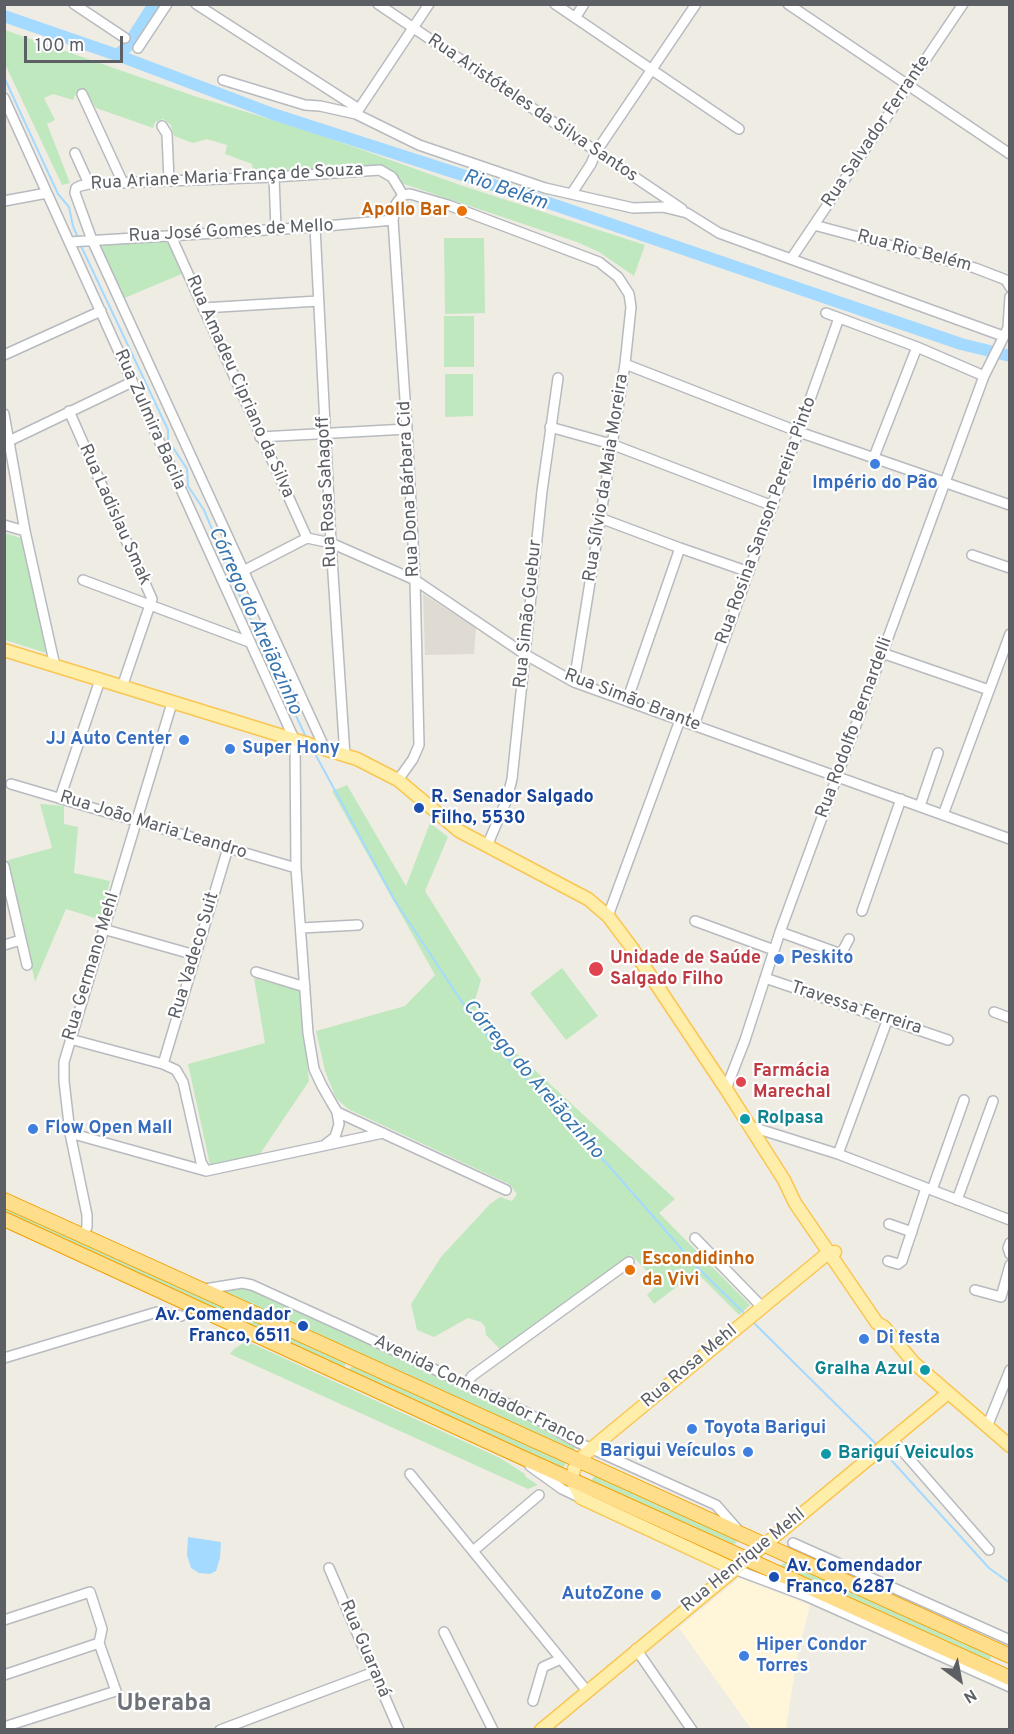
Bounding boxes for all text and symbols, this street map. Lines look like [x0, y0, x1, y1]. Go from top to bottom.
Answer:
scale bar [27, 24, 126, 62]
street label: Rua Aristóteles da Silva Santos [423, 30, 641, 188]
text: 100 m [35, 35, 84, 58]
street label: Rua Salvador Ferrante [818, 52, 936, 212]
street label: Rua Ariane Maria França de Souza [90, 160, 364, 196]
water label: Rio Belém [460, 165, 550, 217]
place label: Apollo Bar [361, 200, 450, 222]
marker: Apollo Bar [455, 204, 469, 218]
street label: Rua José Gomes de Mello [128, 216, 334, 248]
street label: Rua Rio Belém [854, 226, 974, 278]
street label: Rua Amadeu Cipriano da Silva [180, 272, 298, 502]
street label: Rua Zulmira Bacila [108, 346, 190, 494]
street label: Rua Sílvio da Maia Moreira [580, 372, 634, 584]
street label: Rua Rosina Sanson Pereira Pinto [712, 394, 822, 648]
street label: Rua Dona Bárbara Cid [395, 400, 425, 578]
street label: Rua Rosa Sahagoff [313, 416, 343, 568]
street label: Rua Ladislau Smak [73, 441, 155, 589]
marker: Império do Pão [868, 457, 882, 471]
place label: Império do Pão [812, 473, 938, 495]
water label: Córrego do Areiãozinho [202, 523, 306, 719]
street label: Rua Simão Guebur [510, 539, 548, 689]
street label: Rua Rodolfo Bernardelli [812, 634, 898, 822]
street label: Rua Simão Brante [561, 665, 703, 737]
place label: JJ Auto Center [46, 729, 172, 751]
marker: JJ Auto Center [177, 733, 191, 747]
place label: Super Hony [242, 738, 340, 760]
marker: Super Hony [223, 742, 237, 756]
street label: Rua João Maria Leandro [57, 787, 249, 865]
place label: R. Senador Salgado Filho, 5530 [431, 787, 594, 830]
marker: R. Senador Salgado Filho, 5530 [412, 801, 426, 815]
street label: Rua Germano Mehl [59, 890, 125, 1044]
street label: Rua Vadeco Suit [165, 890, 225, 1022]
place label: Unidade de Saúde Salgado Filho [610, 948, 761, 990]
place label: Peskito [791, 948, 853, 970]
marker: Peskito [772, 952, 786, 966]
marker: Unidade de Saúde Salgado Filho [587, 960, 605, 978]
street label: Travessa Ferreira [788, 978, 924, 1040]
water label: Córrego do Areiãozinho [456, 996, 608, 1164]
place label: Farmácia Marechal [753, 1061, 831, 1104]
marker: Farmácia Marechal [734, 1075, 748, 1089]
place label: Rolpasa [757, 1108, 824, 1130]
marker: Rolpasa [738, 1112, 752, 1126]
place label: Flow Open Mall [45, 1118, 172, 1140]
marker: Flow Open Mall [26, 1122, 40, 1136]
place label: Escondidinho da Vivi [642, 1249, 755, 1292]
marker: Escondidinho da Vivi [623, 1263, 637, 1277]
place label: Av. Comendador Franco, 6511 [155, 1305, 291, 1348]
marker: Av. Comendador Franco, 6511 [296, 1319, 310, 1333]
street label: Rua Rosa Mehl [638, 1321, 742, 1413]
place label: Di festa [876, 1328, 940, 1350]
street label: Avenida Comendador Franco [370, 1331, 588, 1453]
marker: Di festa [857, 1332, 871, 1346]
place label: Gralha Azul [814, 1359, 913, 1381]
marker: Gralha Azul [918, 1363, 932, 1377]
place label: Toyota Barigui [704, 1418, 826, 1440]
marker: Toyota Barigui [685, 1422, 699, 1436]
place label: Barigui Veículos [600, 1441, 736, 1463]
place label: Bariguí Veiculos [838, 1443, 974, 1465]
marker: Barigui Veículos [741, 1445, 755, 1459]
marker: Bariguí Veiculos [819, 1447, 833, 1461]
street label: Rua Henrique Mehl [678, 1504, 810, 1618]
place label: Av. Comendador Franco, 6287 [786, 1556, 922, 1598]
marker: Av. Comendador Franco, 6287 [767, 1570, 781, 1584]
place label: AutoZone [562, 1584, 644, 1606]
marker: AutoZone [649, 1588, 663, 1602]
street label: Rua Guaraná [334, 1597, 394, 1701]
place label: Hiper Condor Torres [756, 1635, 867, 1678]
marker: Hiper Condor Torres [737, 1649, 751, 1663]
north arrow [930, 1650, 990, 1710]
text: N [959, 1684, 980, 1707]
district label: Uberaba [117, 1691, 211, 1719]

